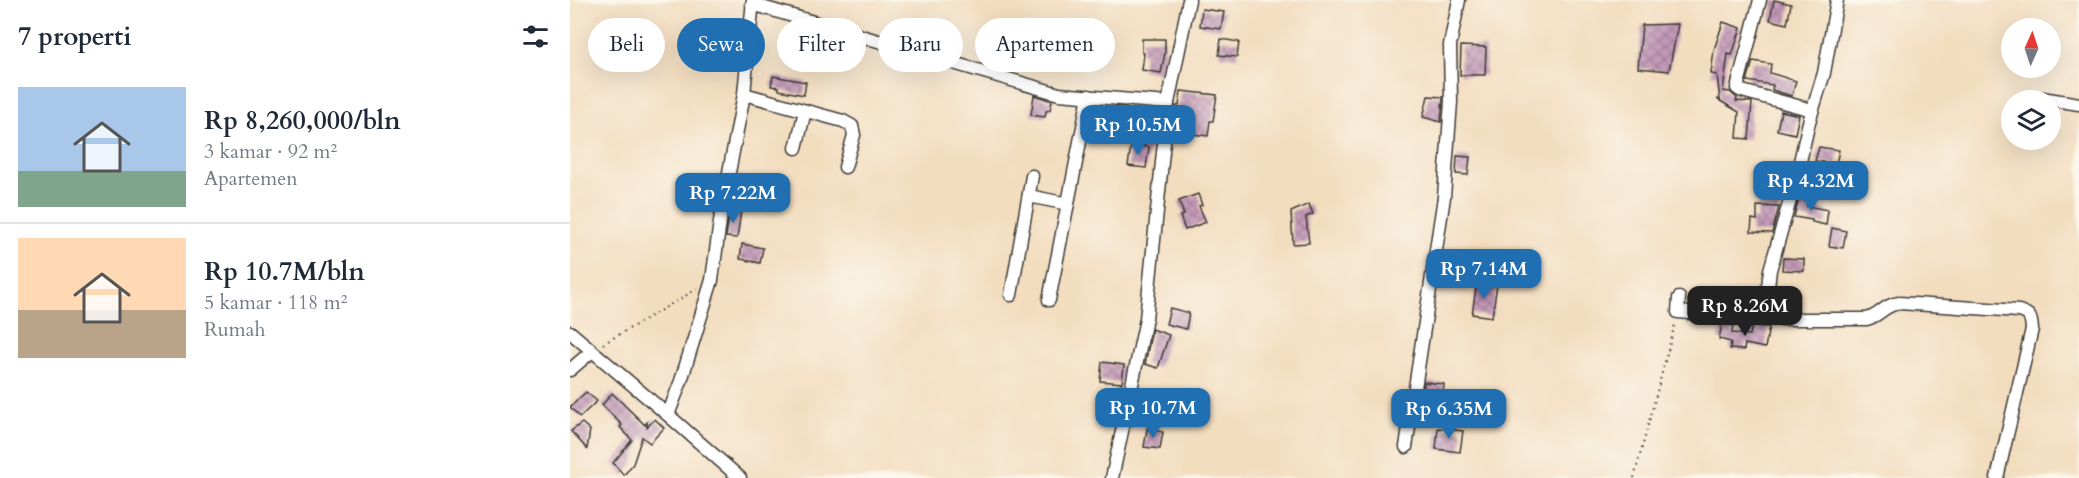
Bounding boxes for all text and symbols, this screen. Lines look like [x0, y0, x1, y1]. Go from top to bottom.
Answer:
chip: Beli [588, 18, 665, 72]
chip: Sewa [677, 18, 765, 72]
chip: Filter [777, 18, 866, 72]
chip: Baru [878, 18, 963, 72]
chip: Apartemen [975, 18, 1115, 72]
north arrow [2001, 18, 2061, 78]
map controls [2001, 18, 2061, 150]
text: 7 properti [18, 19, 131, 54]
icon: filters [519, 20, 552, 53]
button: layers [2001, 90, 2061, 150]
text: Rp 8,260,000/bln [204, 103, 401, 138]
pin: Rp 10.5M [1076, 105, 1200, 156]
icon: home [66, 111, 138, 183]
text: Rp 10.5M [1094, 111, 1182, 138]
text: 3 kamar · 92 m² [204, 138, 337, 165]
pin: Rp 4.32M [1749, 161, 1873, 212]
text: Apartemen [204, 165, 298, 192]
text: Rp 4.32M [1767, 167, 1855, 194]
pin: Rp 7.22M [671, 173, 795, 224]
text: Rp 7.22M [689, 179, 777, 206]
pin: Rp 7.14M [1422, 249, 1546, 300]
text: Rp 10.7M/bln [204, 254, 365, 289]
text: Rp 7.14M [1440, 255, 1528, 282]
icon: home [66, 262, 138, 334]
pin: Rp 8.26M [1683, 286, 1807, 337]
text: 5 kamar · 118 m² [204, 289, 347, 316]
text: Rp 8.26M [1701, 292, 1789, 319]
text: Rumah [204, 316, 265, 343]
pin: Rp 10.7M [1091, 388, 1215, 439]
pin: Rp 6.35M [1387, 389, 1511, 440]
text: Rp 10.7M [1109, 394, 1197, 421]
text: Rp 6.35M [1405, 395, 1493, 422]

